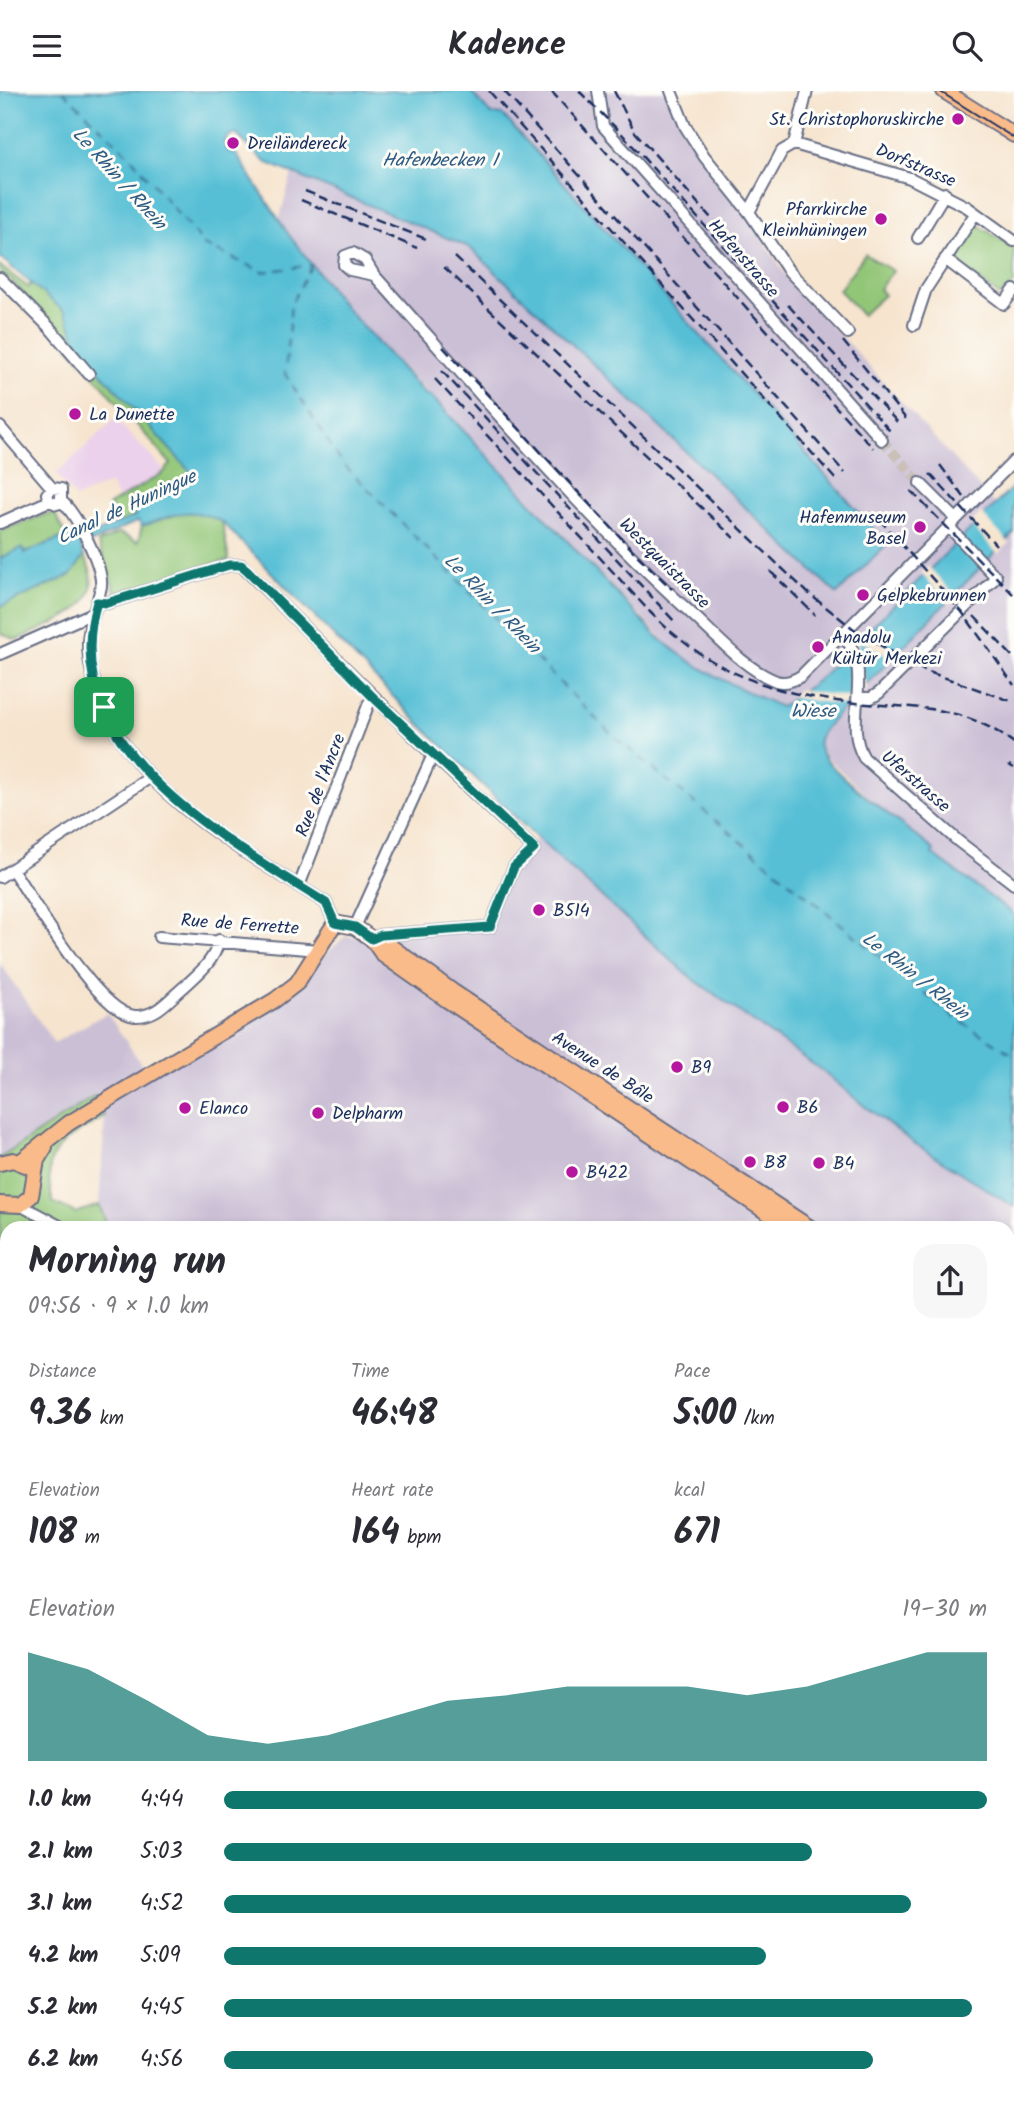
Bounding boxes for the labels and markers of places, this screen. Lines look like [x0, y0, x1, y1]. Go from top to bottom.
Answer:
place label: St. Christophoruskirche [769, 106, 944, 135]
marker: St. Christophoruskirche [950, 111, 966, 127]
place label: Dreiländereck [247, 130, 348, 159]
marker: Dreiländereck [225, 135, 241, 151]
place label: Pfarrkirche Kleinhüningen [762, 196, 867, 246]
marker: Pfarrkirche Kleinhüningen [873, 211, 889, 227]
place label: La Dunette [89, 401, 174, 430]
marker: La Dunette [67, 406, 83, 422]
place label: Hafenmuseum Basel [799, 504, 907, 554]
marker: Hafenmuseum Basel [912, 519, 928, 535]
place label: Gelpkebrunnen [877, 582, 987, 611]
marker: Gelpkebrunnen [855, 587, 871, 603]
place label: Anadolu Kültür Merkezi [832, 624, 942, 674]
marker: Anadolu Kültür Merkezi [810, 639, 826, 655]
pin [74, 677, 134, 737]
place label: B514 [553, 897, 590, 926]
marker: B514 [531, 902, 547, 918]
place label: B9 [691, 1054, 711, 1083]
marker: B9 [669, 1059, 685, 1075]
place label: B6 [797, 1094, 818, 1123]
place label: Elanco [199, 1095, 248, 1124]
marker: B6 [775, 1099, 791, 1115]
marker: Elanco [177, 1100, 193, 1116]
place label: Delpharm [332, 1100, 403, 1129]
marker: Delpharm [310, 1105, 326, 1121]
place label: B8 [764, 1149, 786, 1178]
place label: B4 [833, 1150, 854, 1179]
marker: B8 [742, 1154, 758, 1170]
marker: B4 [811, 1155, 827, 1171]
place label: B422 [586, 1159, 628, 1188]
marker: B422 [564, 1164, 580, 1180]

